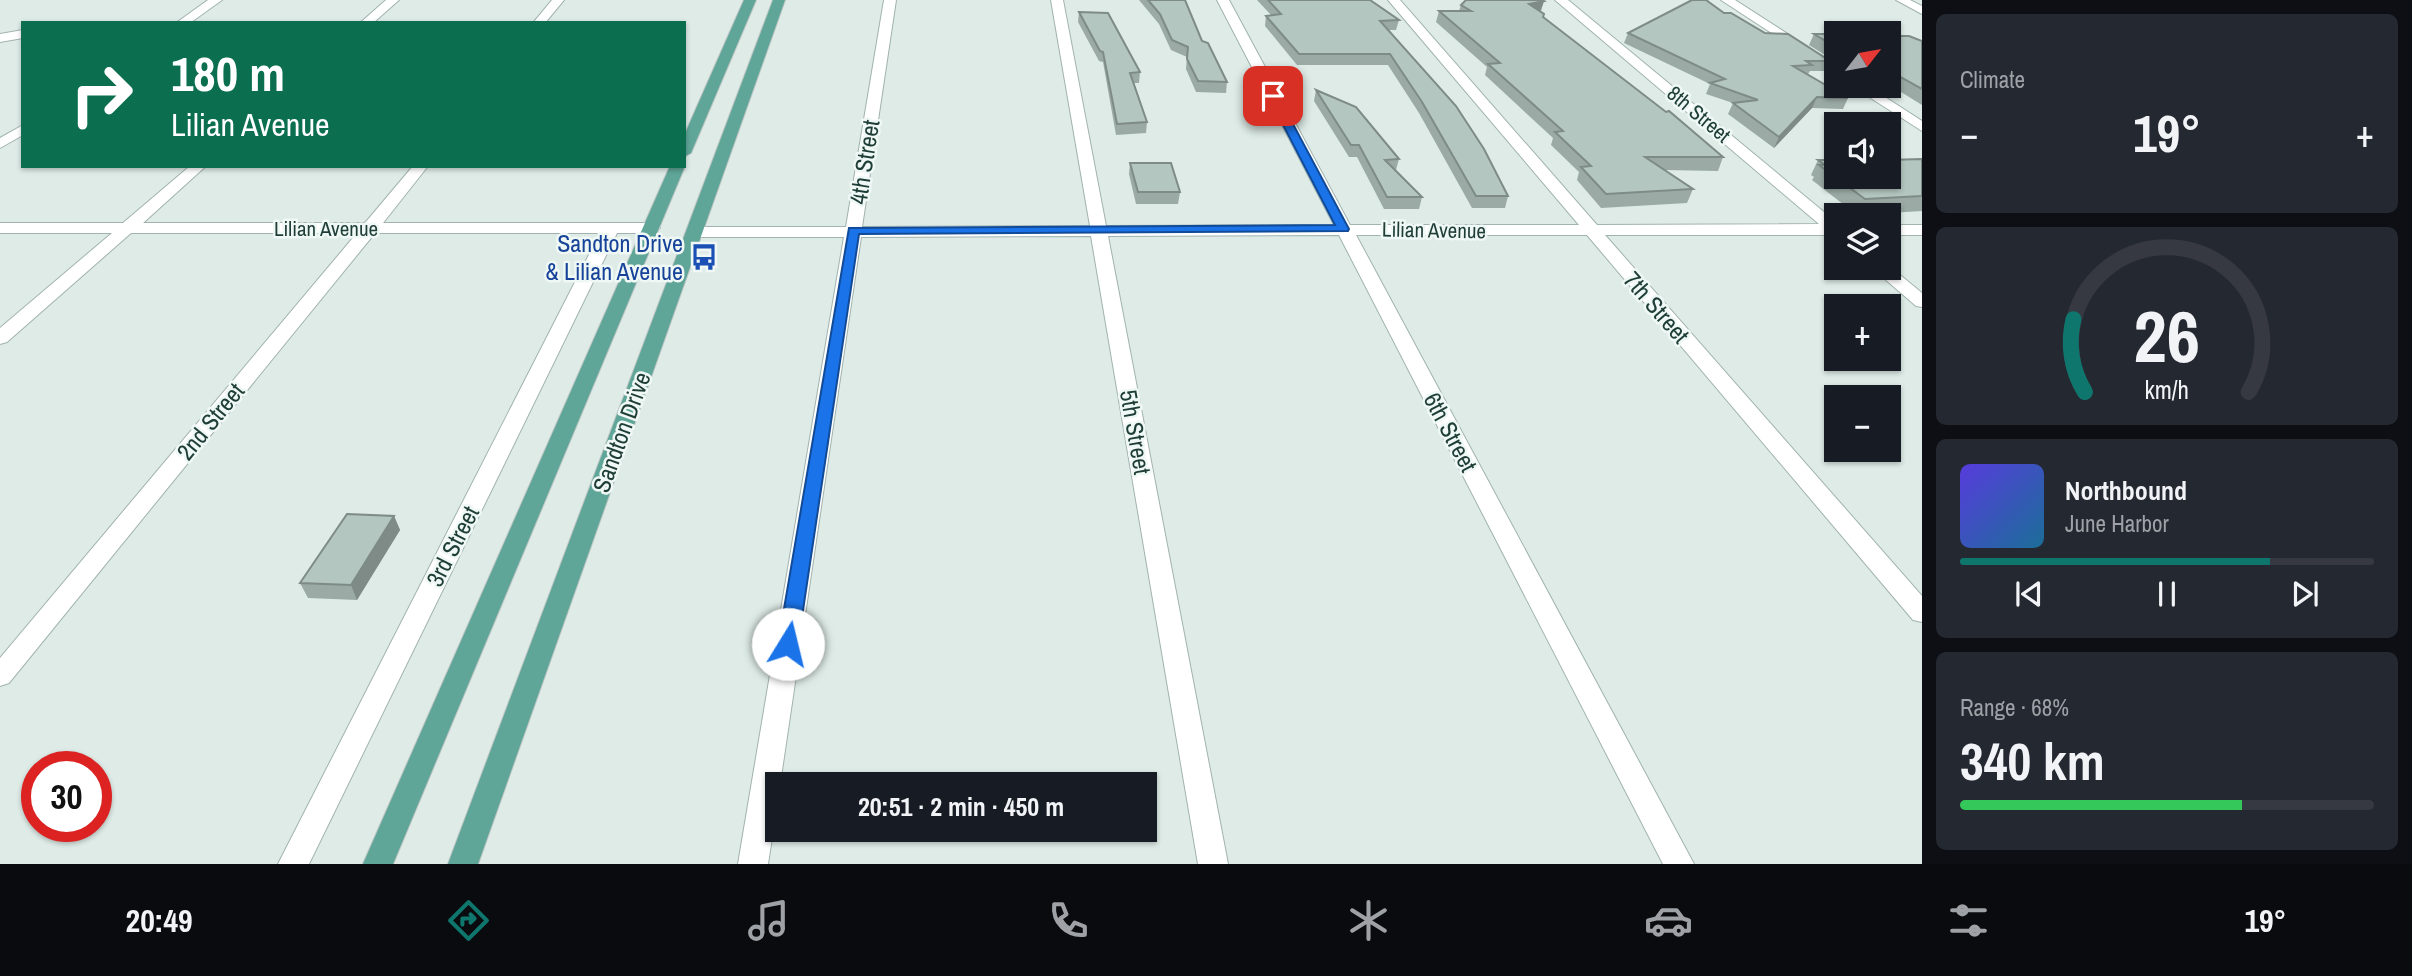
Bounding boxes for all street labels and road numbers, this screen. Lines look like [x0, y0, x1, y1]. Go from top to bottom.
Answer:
street label: 8th Street [1661, 79, 1737, 149]
street label: 4th Street [842, 117, 887, 207]
street label: Lilian Avenue [274, 214, 378, 243]
street label: Lilian Avenue [1382, 215, 1486, 245]
street label: 7th Street [1617, 264, 1697, 350]
street label: Sandton Drive [584, 367, 658, 497]
street label: 2nd Street [169, 375, 251, 466]
street label: 5th Street [1113, 387, 1159, 477]
street label: 6th Street [1417, 387, 1485, 478]
street label: 3rd Street [418, 500, 486, 592]

